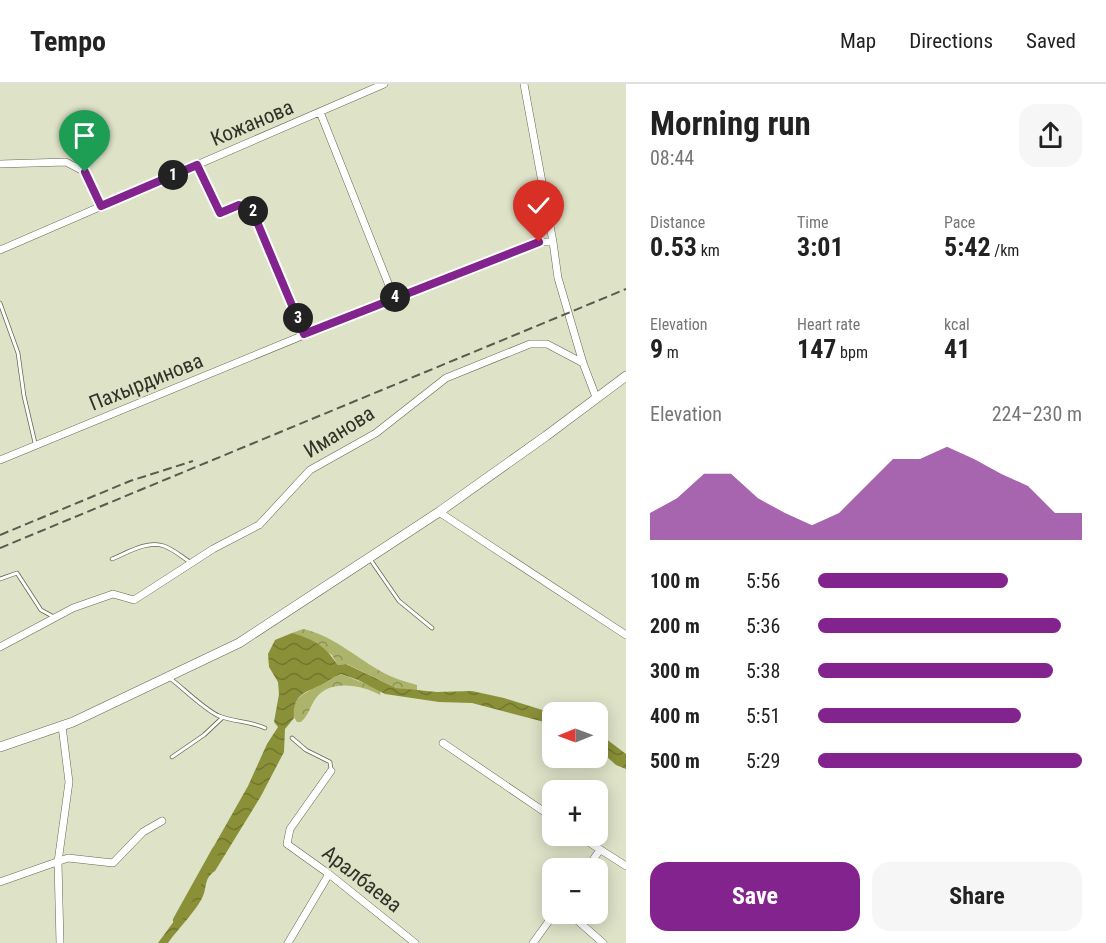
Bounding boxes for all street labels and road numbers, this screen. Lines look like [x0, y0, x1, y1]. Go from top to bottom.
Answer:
street label: Кожанова [207, 95, 297, 151]
street label: Пахырдинова [86, 348, 206, 416]
street label: Иманова [299, 401, 379, 463]
street label: Аралбаева [318, 841, 406, 917]

